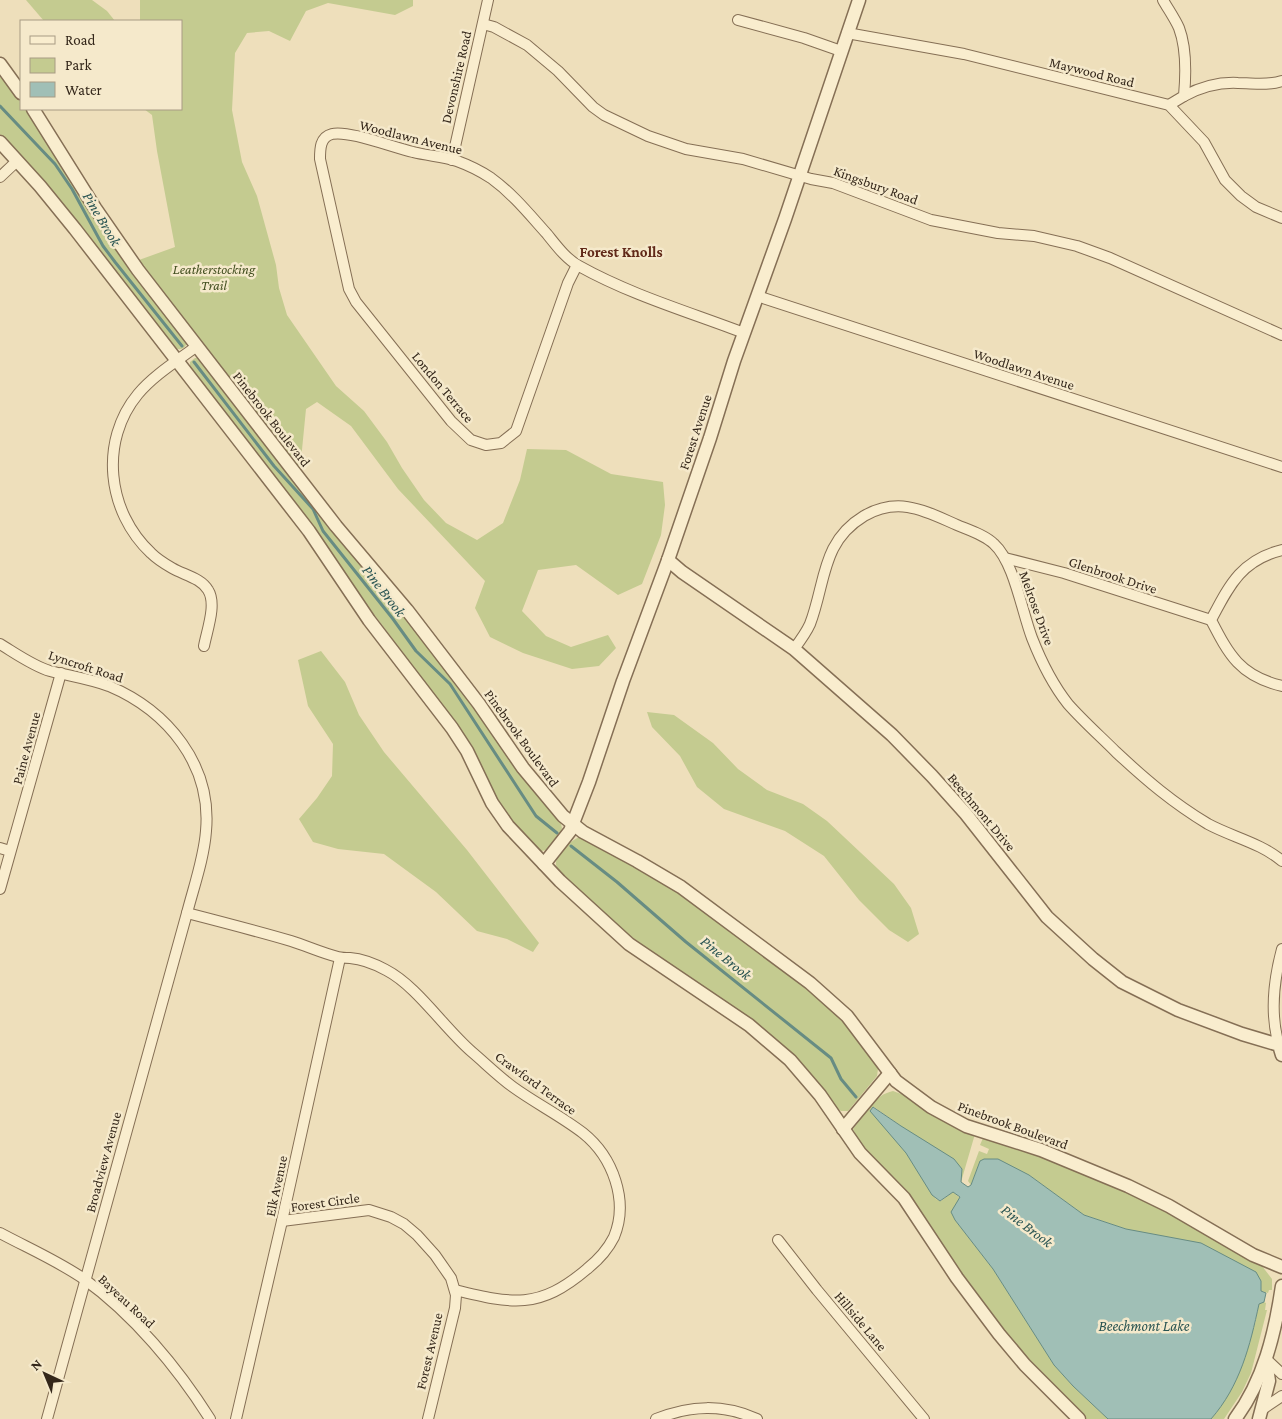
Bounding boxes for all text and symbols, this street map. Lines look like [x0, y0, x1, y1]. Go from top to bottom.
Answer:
legend [20, 20, 182, 110]
street label: Devonshire Road [438, 28, 475, 125]
text: Road [65, 32, 96, 48]
street label: Maywood Road [1048, 54, 1137, 90]
text: Park [65, 57, 92, 73]
text: Water [65, 82, 102, 98]
street label: Woodlawn Avenue [358, 116, 464, 158]
street label: Kingsbury Road [832, 162, 921, 208]
water label: Pine Brook [80, 189, 125, 250]
district label: Forest Knolls [579, 244, 663, 260]
park label: Leatherstocking Trail [173, 261, 256, 293]
street label: Woodlawn Avenue [971, 345, 1077, 393]
street label: London Terrace [409, 348, 477, 426]
street label: Pinebrook Boulevard [230, 368, 314, 470]
street label: Forest Avenue [675, 392, 715, 472]
street label: Glenbrook Drive [1067, 553, 1159, 597]
water label: Pine Brook [359, 562, 410, 621]
street label: Melrose Drive [1016, 569, 1058, 647]
street label: Lyncroft Road [46, 646, 126, 686]
street label: Pinebrook Boulevard [481, 686, 563, 790]
street label: Paine Avenue [9, 710, 43, 786]
street label: Beechmont Drive [945, 770, 1019, 854]
water label: Pine Brook [698, 933, 756, 984]
street label: Crawford Terrace [492, 1048, 580, 1118]
street label: Pinebrook Boulevard [956, 1098, 1071, 1153]
street label: Broadview Avenue [82, 1110, 124, 1214]
street label: Elk Avenue [262, 1154, 290, 1218]
street label: Forest Circle [290, 1189, 360, 1215]
water label: Pine Brook [998, 1201, 1057, 1251]
street label: Bayeau Road [95, 1271, 159, 1332]
street label: Hillside Lane [832, 1288, 890, 1354]
street label: Forest Avenue [412, 1311, 446, 1391]
water label: Beechmont Lake [1099, 1318, 1190, 1334]
north arrow [20, 1349, 70, 1399]
text: N [27, 1355, 45, 1374]

